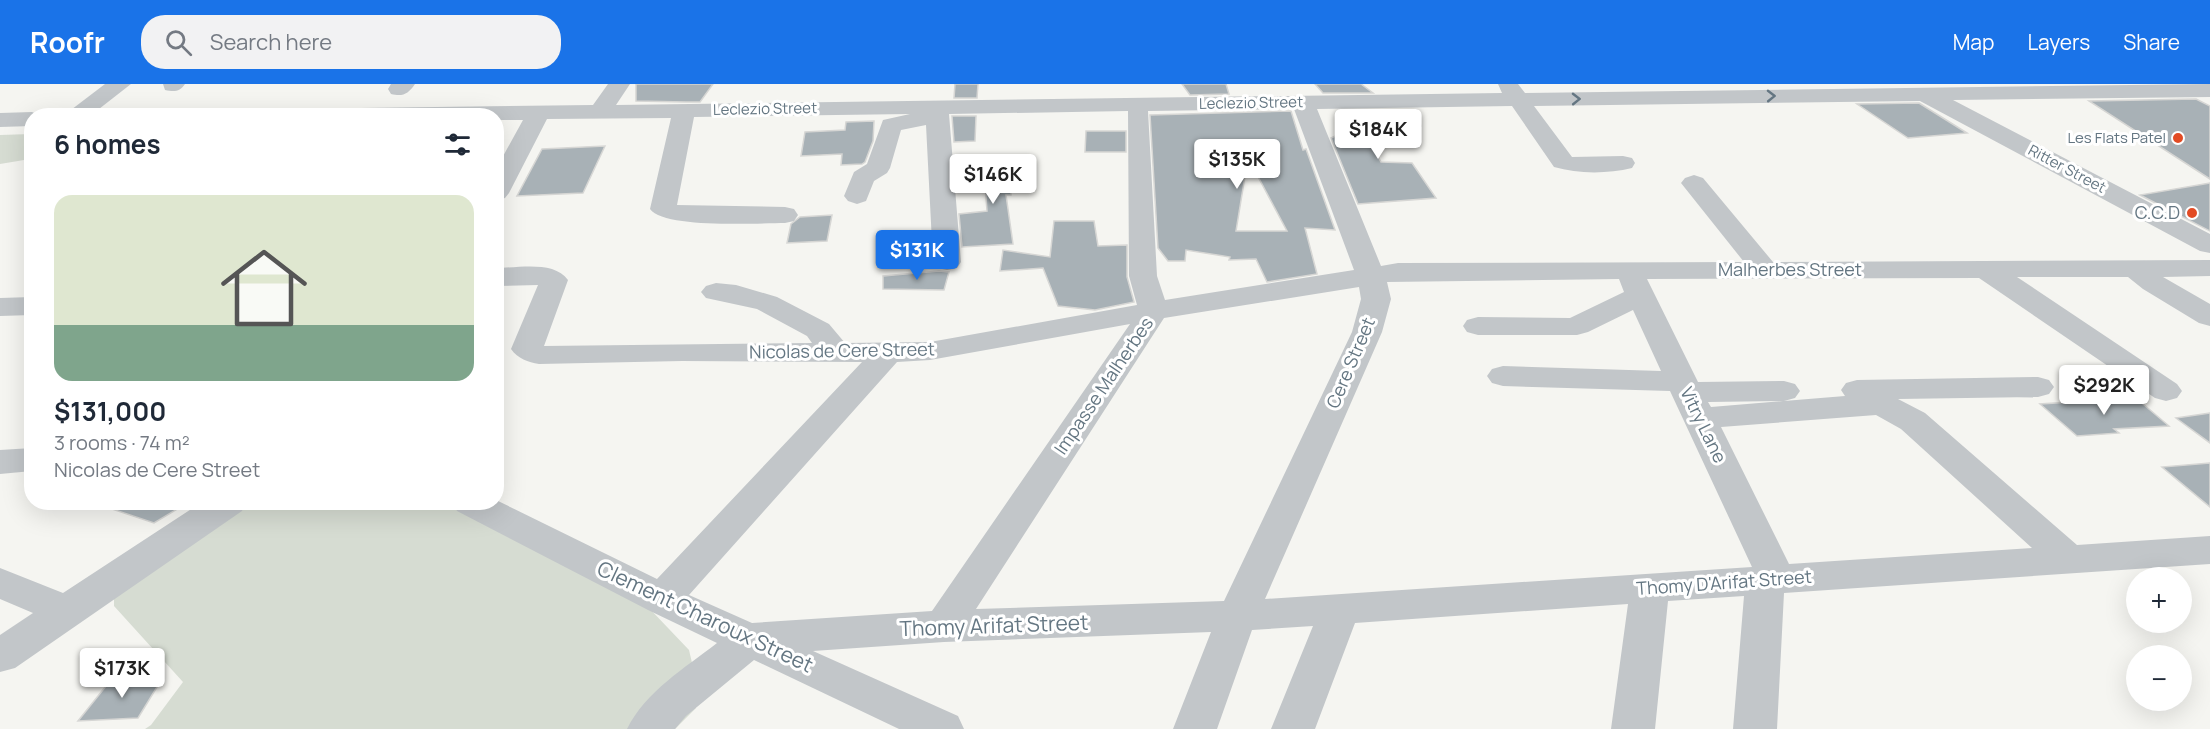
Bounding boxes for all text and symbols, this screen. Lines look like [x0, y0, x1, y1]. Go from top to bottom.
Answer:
search box [141, 15, 561, 69]
text: Roofr [30, 23, 105, 61]
icon: search [162, 26, 195, 59]
text: Search here [210, 27, 332, 57]
text: Map [1953, 28, 1994, 56]
text: Layers [2027, 28, 2090, 56]
text: Share [2123, 28, 2180, 56]
one-way arrow [1766, 90, 1775, 102]
street label: Leclezio Street [1199, 91, 1303, 114]
one-way arrow [1571, 93, 1580, 105]
street label: Leclezio Street [713, 97, 817, 120]
pin: $184K [1336, 109, 1420, 160]
text: $184K [1349, 115, 1407, 142]
text: 6 homes [54, 126, 161, 162]
place label: Les Flats Patel [2067, 127, 2166, 148]
icon: filters [441, 128, 474, 161]
marker: Les Flats Patel [2171, 131, 2185, 145]
pin: $135K [1195, 139, 1279, 190]
street label: Ritter Street [2025, 139, 2110, 198]
text: $135K [1208, 145, 1266, 172]
pin: $146K [951, 154, 1035, 205]
text: $146K [964, 160, 1022, 187]
place label: C.C.D [2135, 200, 2180, 224]
marker: C.C.D [2185, 206, 2199, 220]
pin: $131K [875, 230, 959, 281]
icon: home [210, 234, 318, 342]
text: $131K [890, 236, 944, 263]
street label: Malherbes Street [1718, 257, 1862, 281]
street label: Impasse Malherbes [1048, 312, 1158, 459]
street label: Cere Street [1320, 313, 1380, 412]
street label: Nicolas de Cere Street [749, 336, 935, 364]
pin: $292K [2062, 365, 2146, 416]
text: $292K [2073, 371, 2135, 398]
street label: Vitry Lane [1675, 383, 1733, 467]
text: $131,000 [54, 393, 166, 429]
text: 3 rooms · 74 m² [54, 429, 190, 456]
text: Nicolas de Cere Street [54, 456, 260, 483]
street label: Clement Charoux Street [593, 554, 818, 678]
street label: Thomy D'Arifat Street [1635, 564, 1812, 600]
map controls [2126, 567, 2192, 711]
button: + [2126, 567, 2192, 633]
street label: Thomy Arifat Street [899, 608, 1089, 642]
button: − [2126, 645, 2192, 711]
pin: $173K [80, 648, 164, 699]
text: $173K [94, 654, 150, 681]

